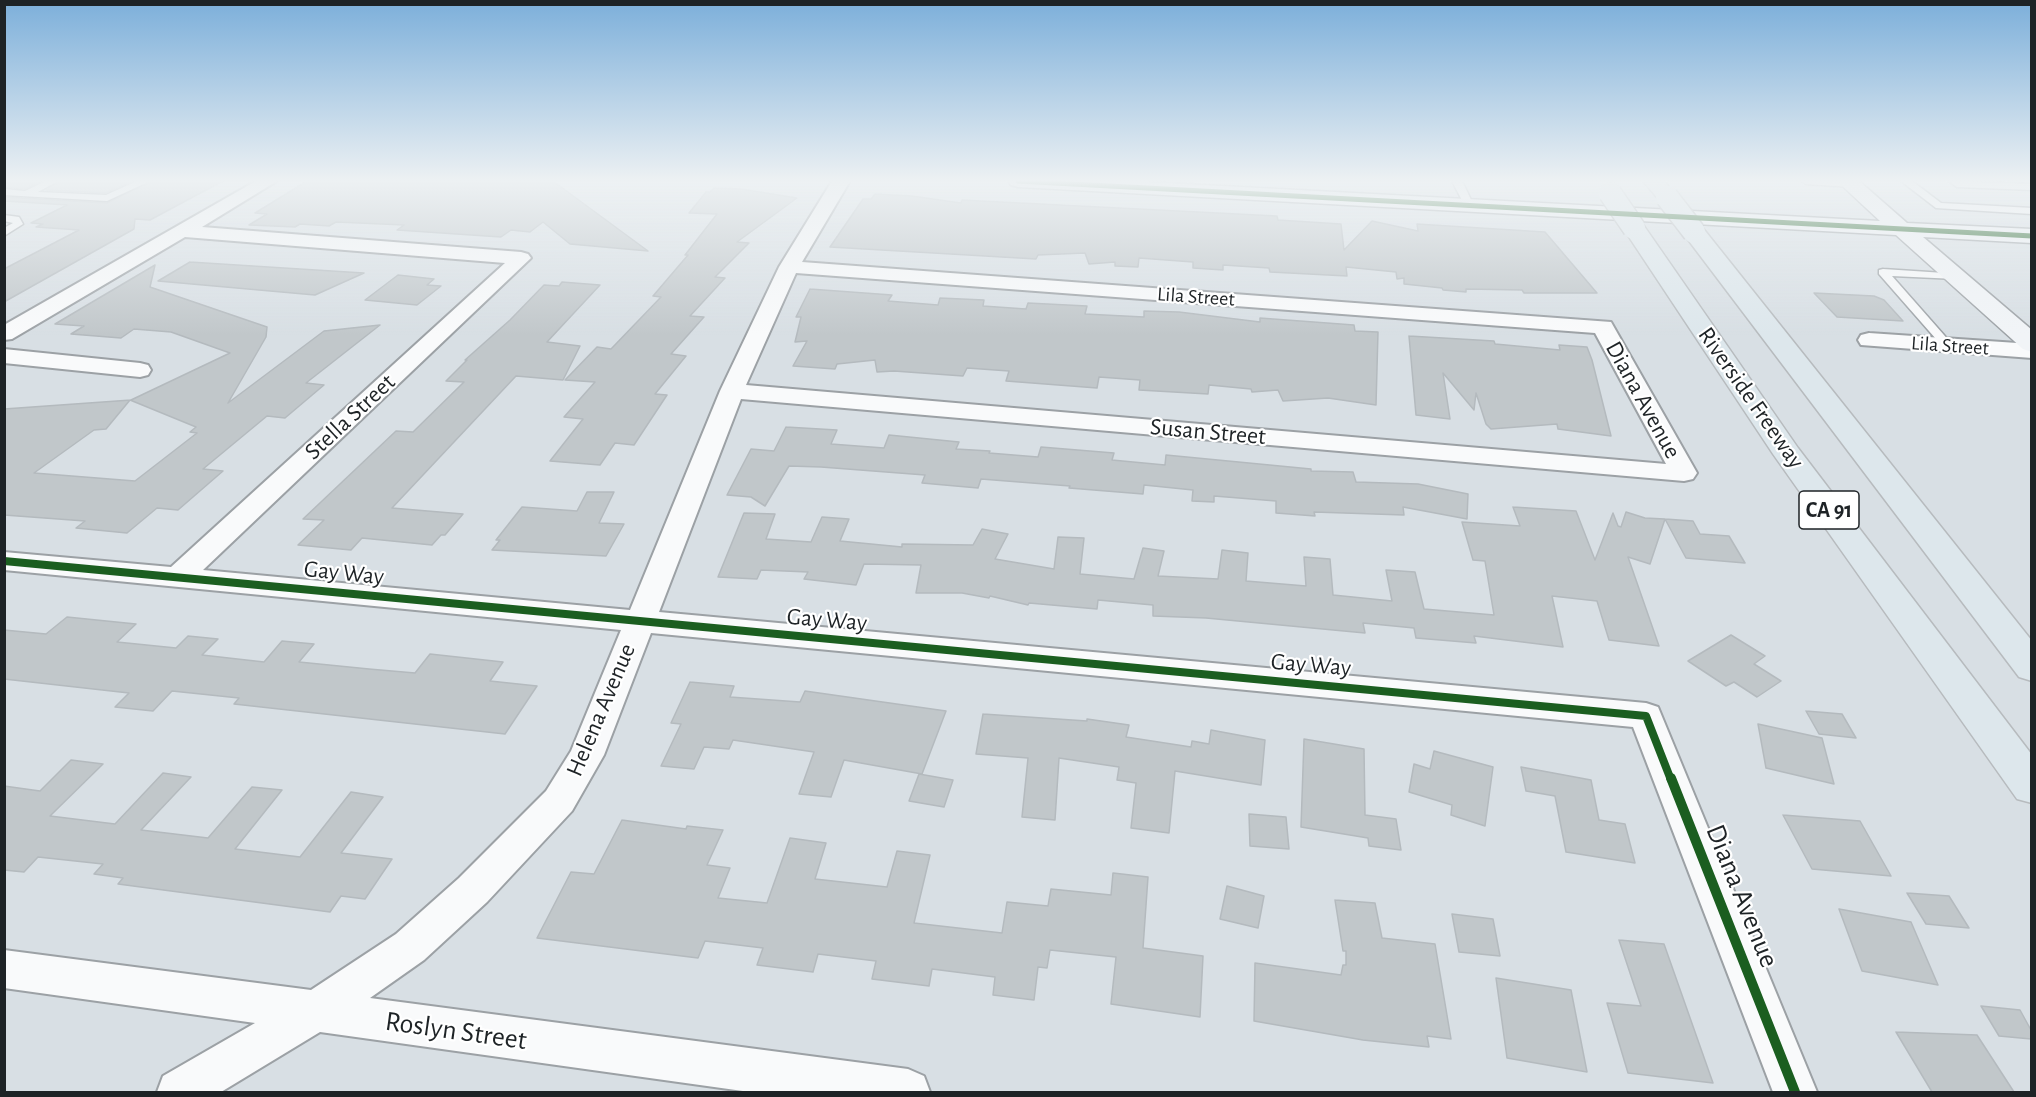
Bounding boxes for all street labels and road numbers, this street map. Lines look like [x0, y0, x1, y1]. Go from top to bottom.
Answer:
street label: Lila Street [1156, 282, 1236, 312]
street label: Riverside Freeway [1692, 322, 1810, 474]
street label: Lila Street [1910, 331, 1990, 361]
street label: Diana Avenue [1599, 336, 1687, 464]
street label: Stella Street [299, 368, 401, 466]
street label: Susan Street [1149, 413, 1267, 451]
road number: CA 91 [1799, 491, 1859, 529]
street label: Gay Way [303, 554, 385, 592]
street label: Gay Way [786, 602, 868, 638]
street label: Helena Avenue [560, 639, 642, 781]
street label: Gay Way [1270, 647, 1352, 683]
street label: Diana Avenue [1698, 820, 1786, 972]
street label: Roslyn Street [383, 1004, 529, 1058]

